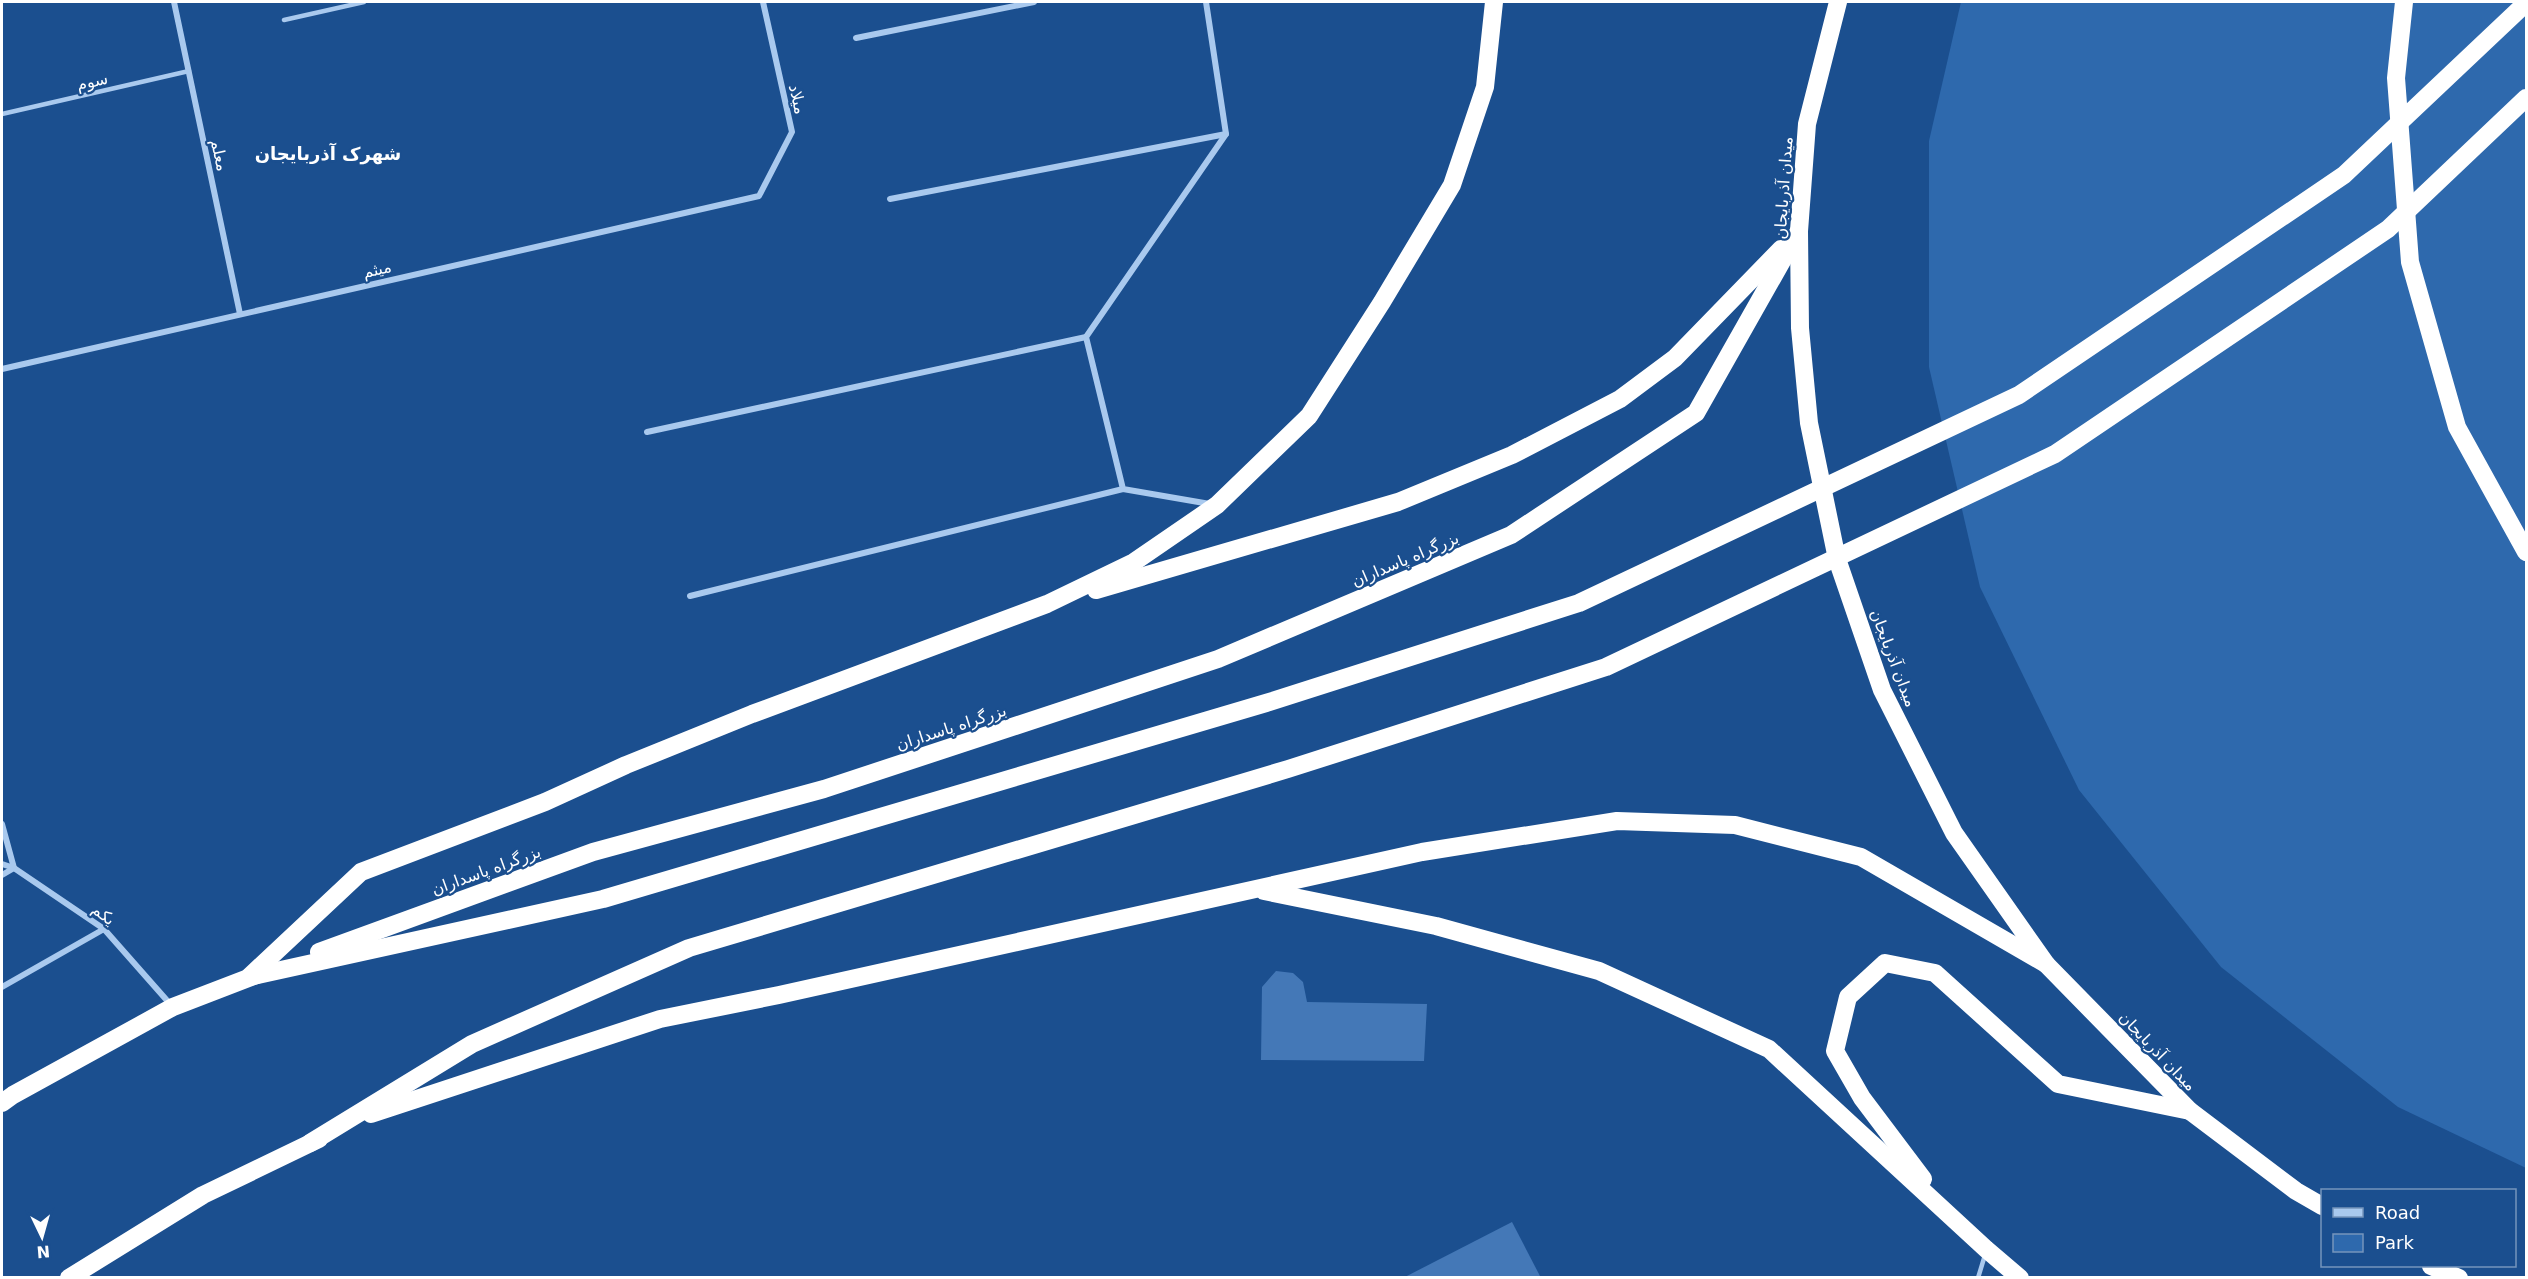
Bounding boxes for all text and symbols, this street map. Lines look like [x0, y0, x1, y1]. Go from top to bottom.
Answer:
street label: سوم [75, 69, 110, 95]
street label: میلاد [785, 82, 810, 116]
street label: میدان آذربایجان [1770, 136, 1798, 240]
street label: معلم [207, 137, 232, 173]
district label: شهرک آذربایجان [255, 142, 401, 165]
street label: میثم [361, 257, 393, 282]
street label: بزرگراه پاسداران [1349, 528, 1462, 592]
street label: میدان آذربایجان [1865, 607, 1921, 710]
street label: بزرگراه پاسداران [894, 701, 1009, 755]
street label: بزرگراه پاسداران [429, 842, 544, 900]
street label: یکم [88, 900, 119, 929]
street label: میدان آذربایجان [2114, 1008, 2200, 1096]
legend [2321, 1189, 2516, 1267]
text: Road [2375, 1202, 2420, 1223]
north arrow [12, 1207, 72, 1267]
text: Park [2375, 1232, 2414, 1253]
text: N [36, 1241, 51, 1261]

